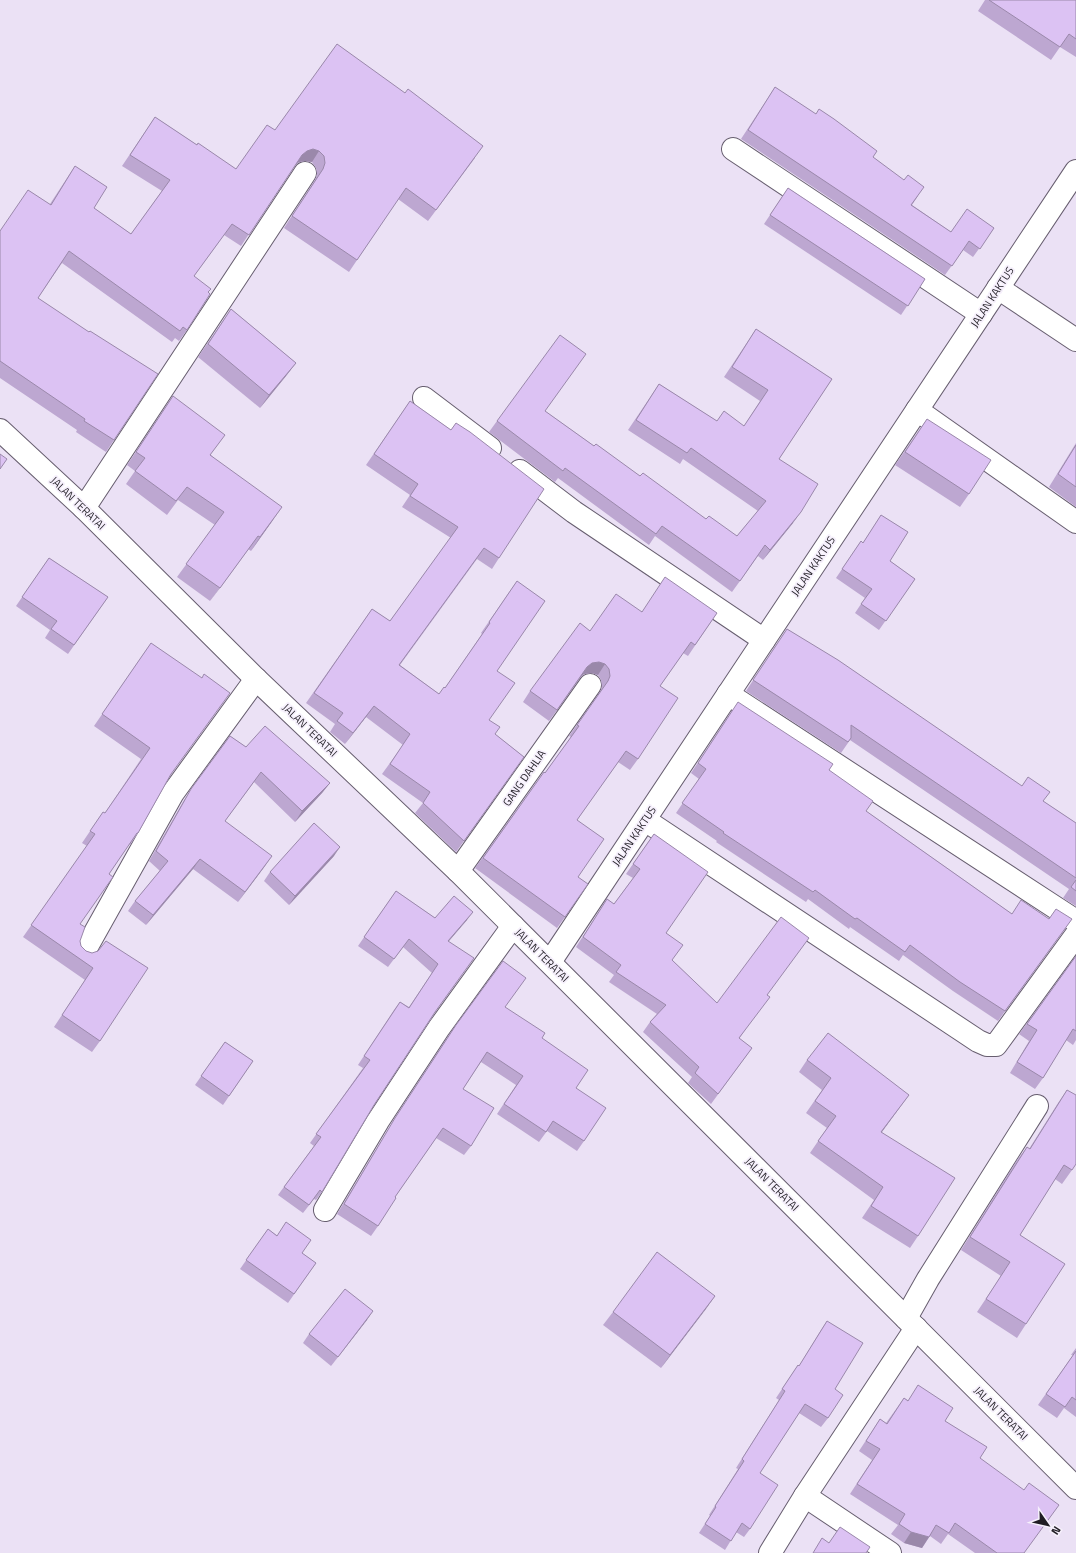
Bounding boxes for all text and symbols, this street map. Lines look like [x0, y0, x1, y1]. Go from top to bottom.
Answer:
street label: JALAN KAKTUS [966, 264, 1018, 330]
street label: JALAN TERATAI [47, 473, 109, 533]
street label: JALAN KAKTUS [787, 533, 839, 599]
street label: JALAN TERATAI [279, 700, 341, 760]
street label: GANG DAHLIA [499, 746, 550, 809]
street label: JALAN KAKTUS [608, 803, 660, 869]
street label: JALAN TERATAI [511, 924, 573, 986]
street label: JALAN TERATAI [741, 1153, 803, 1215]
street label: JALAN TERATAI [970, 1382, 1032, 1444]
north arrow [1028, 1505, 1068, 1545]
text: N [1048, 1523, 1065, 1538]

